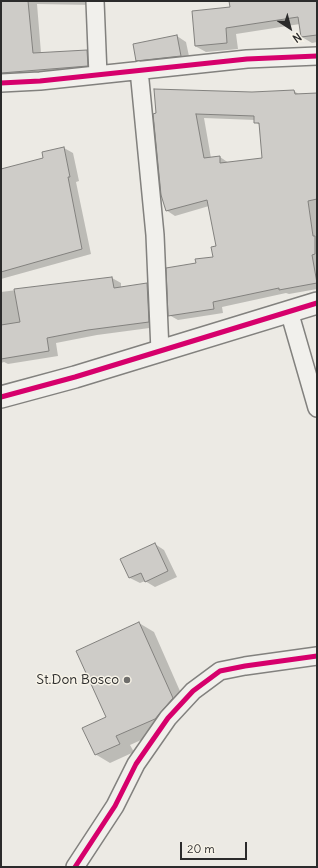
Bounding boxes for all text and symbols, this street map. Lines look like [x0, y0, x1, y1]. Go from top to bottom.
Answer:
north arrow [270, 8, 310, 48]
text: N [290, 30, 304, 46]
place label: St.Don Bosco [36, 672, 119, 688]
marker: St.Don Bosco [122, 675, 132, 685]
scale bar [182, 834, 249, 860]
text: 20 m [187, 841, 215, 856]

